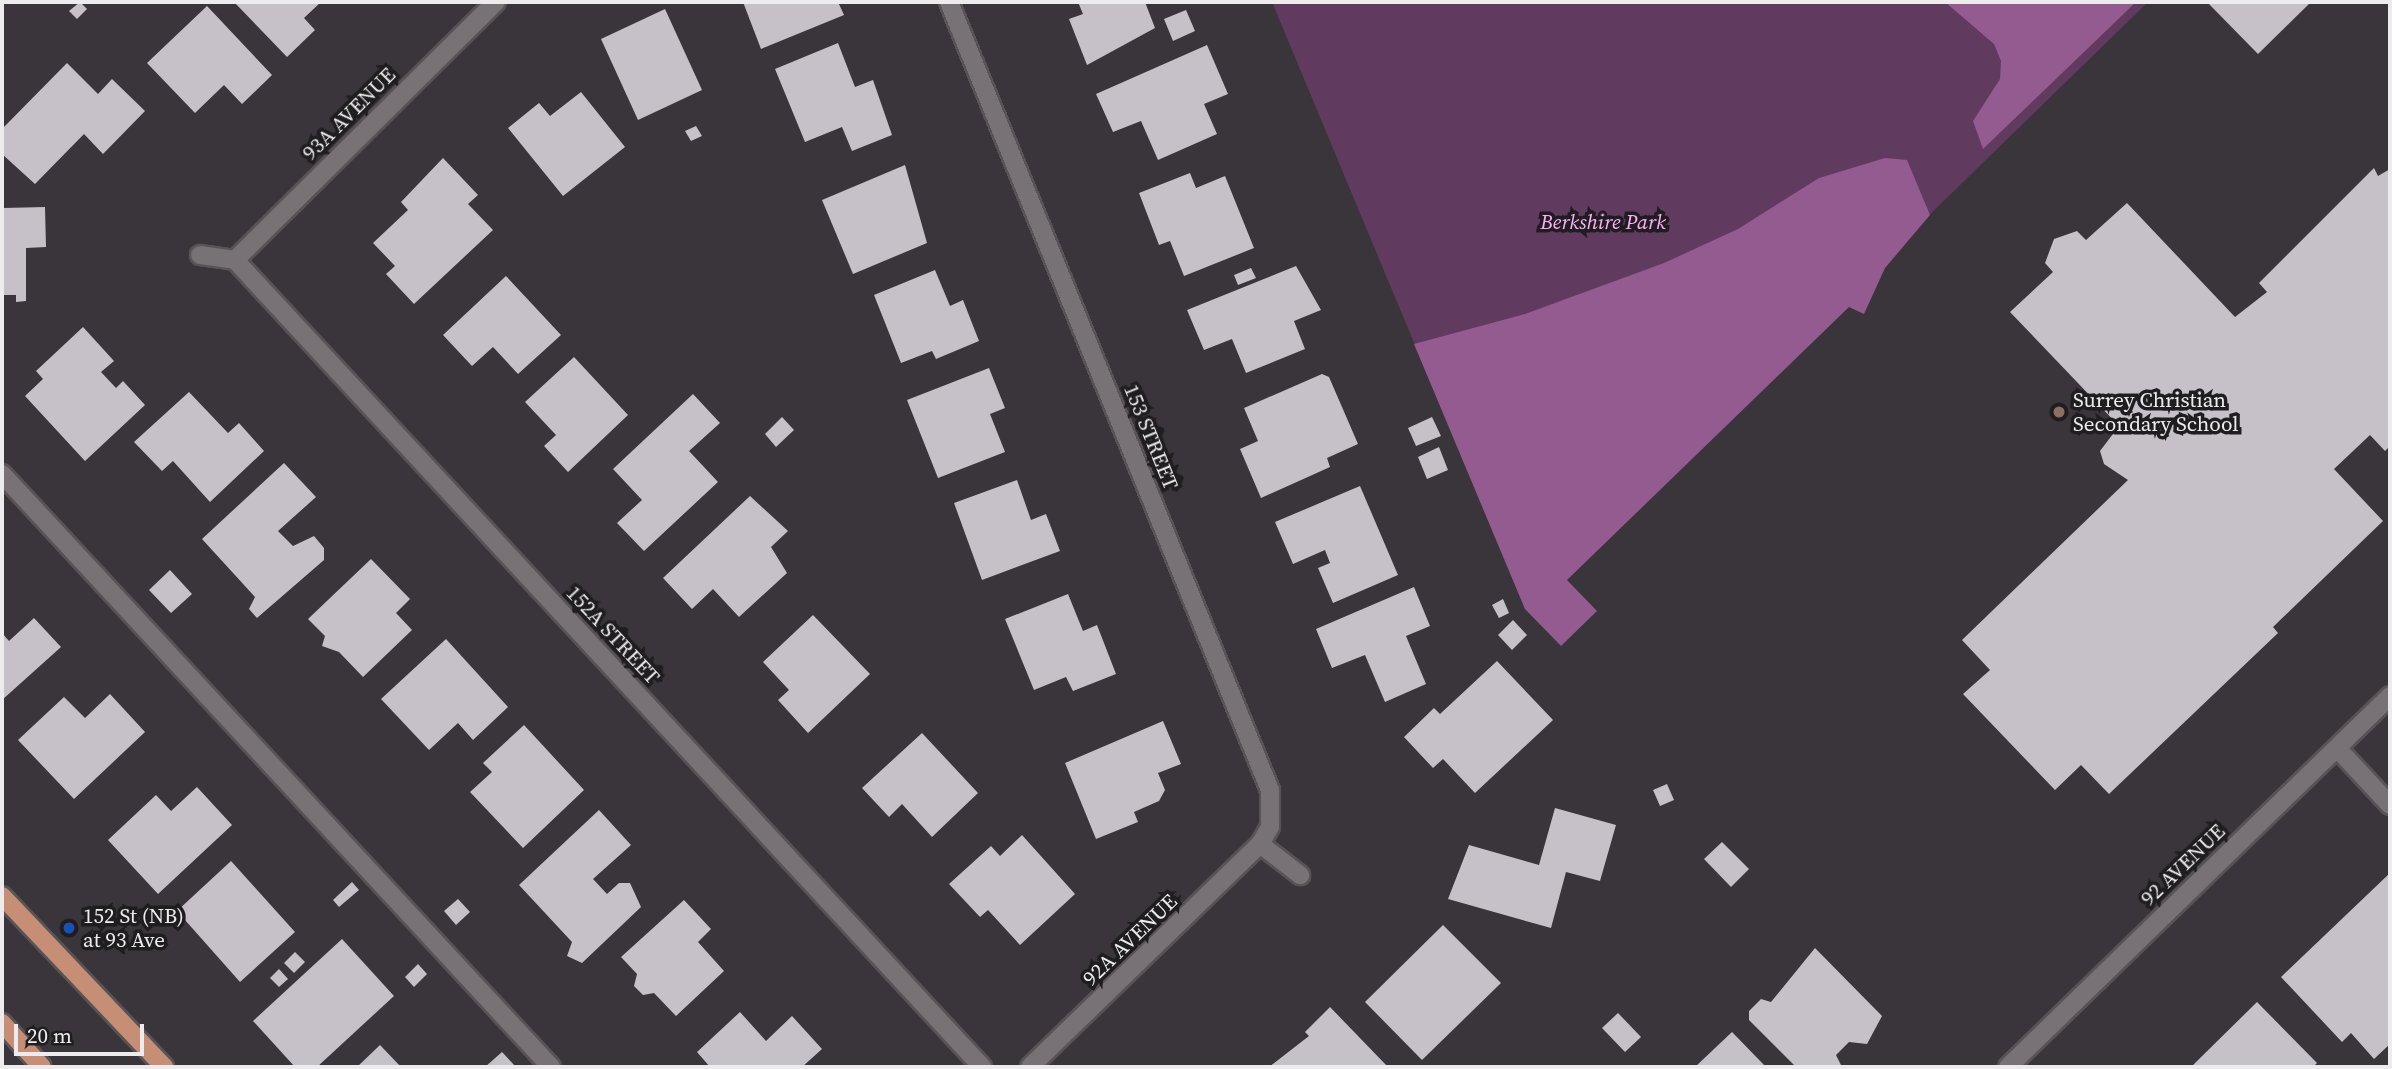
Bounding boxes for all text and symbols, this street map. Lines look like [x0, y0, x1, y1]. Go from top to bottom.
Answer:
street label: 93A AVENUE [297, 62, 401, 166]
park label: Berkshire Park [1540, 209, 1666, 235]
street label: 153 STREET [1118, 381, 1184, 493]
place label: Surrey Christian Secondary School [2073, 387, 2238, 437]
marker: Surrey Christian Secondary School [2051, 404, 2067, 420]
street label: 152A STREET [561, 581, 665, 689]
street label: 92 AVENUE [2136, 819, 2230, 911]
street label: 92A AVENUE [1078, 889, 1182, 991]
place label: 152 St (NB) at 93 Ave [83, 903, 184, 953]
marker: 152 St (NB) at 93 Ave [61, 920, 77, 936]
scale bar [18, 1010, 147, 1054]
text: 20 m [27, 1021, 72, 1050]

